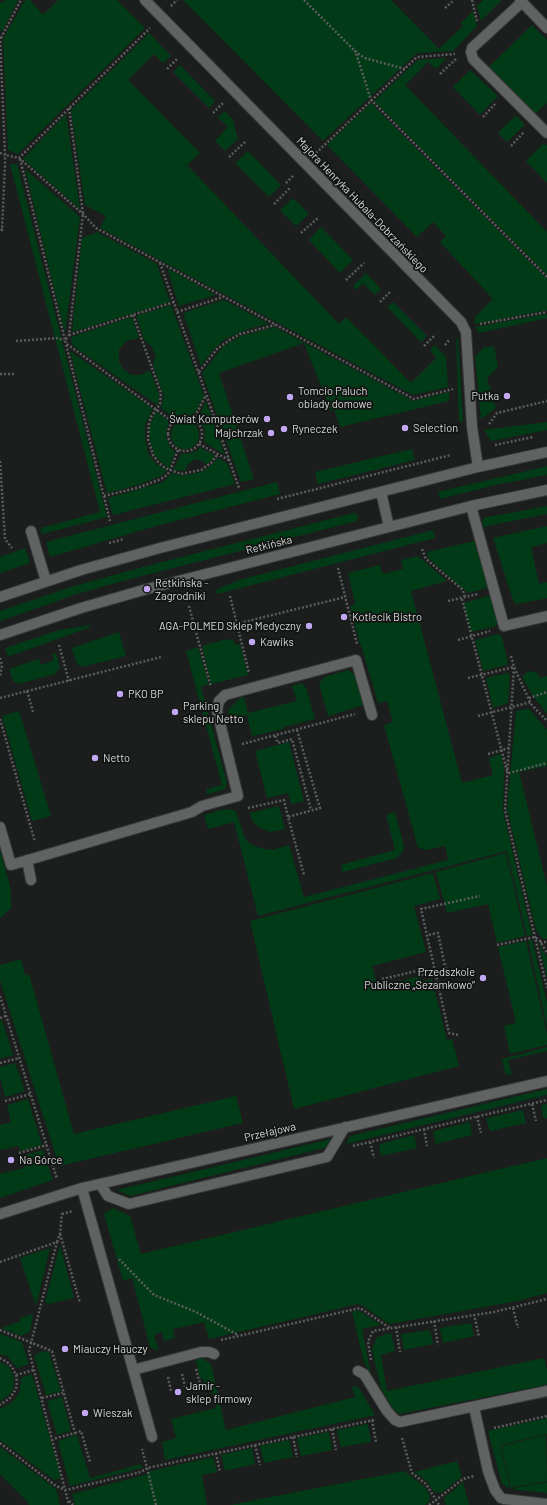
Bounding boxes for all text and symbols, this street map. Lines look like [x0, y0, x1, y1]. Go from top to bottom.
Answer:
street label: Majora Henryka Hubala-Dobrzańskiego [294, 134, 430, 276]
place label: Tomcio Paluch obiady domowe [298, 384, 372, 410]
place label: Putka [472, 389, 499, 403]
marker: Putka [502, 391, 512, 401]
marker: Tomcio Paluch obiady domowe [285, 392, 295, 402]
place label: Świat Komputerów [169, 412, 259, 426]
marker: Świat Komputerów [262, 414, 272, 424]
place label: Selection [413, 421, 458, 435]
place label: Ryneczek [292, 422, 338, 436]
marker: Selection [400, 423, 410, 433]
marker: Ryneczek [279, 424, 289, 434]
place label: Majchrzak [215, 426, 263, 440]
marker: Majchrzak [266, 428, 276, 438]
street label: Retkińska [245, 533, 293, 557]
place label: Retkińska - Zagrodniki [155, 576, 209, 602]
marker: Retkińska - Zagrodniki [142, 584, 152, 594]
place label: Kotlecik Bistro [352, 610, 422, 624]
marker: Kotlecik Bistro [339, 612, 349, 622]
place label: AGA-POLMED Sklep Medyczny [159, 619, 301, 633]
marker: AGA-POLMED Sklep Medyczny [304, 621, 314, 631]
place label: Kawiks [260, 635, 294, 649]
marker: Kawiks [247, 637, 257, 647]
place label: PKO BP [128, 687, 164, 701]
marker: PKO BP [115, 689, 125, 699]
place label: Parking sklepu Netto [183, 699, 243, 725]
marker: Parking sklepu Netto [170, 707, 180, 717]
place label: Netto [103, 751, 130, 765]
marker: Netto [90, 753, 100, 763]
place label: Przedszkole Publiczne „Sezamkowo” [364, 965, 475, 991]
marker: Przedszkole Publiczne „Sezamkowo” [478, 973, 488, 983]
street label: Przełajowa [243, 1120, 297, 1144]
place label: Na Górce [19, 1153, 62, 1167]
marker: Na Górce [6, 1155, 16, 1165]
place label: Miauczy Hauczy [73, 1342, 148, 1356]
marker: Miauczy Hauczy [60, 1344, 70, 1354]
place label: Jamir - sklep firmowy [186, 1379, 252, 1405]
marker: Jamir - sklep firmowy [173, 1387, 183, 1397]
place label: Wieszak [93, 1406, 133, 1420]
marker: Wieszak [80, 1408, 90, 1418]

